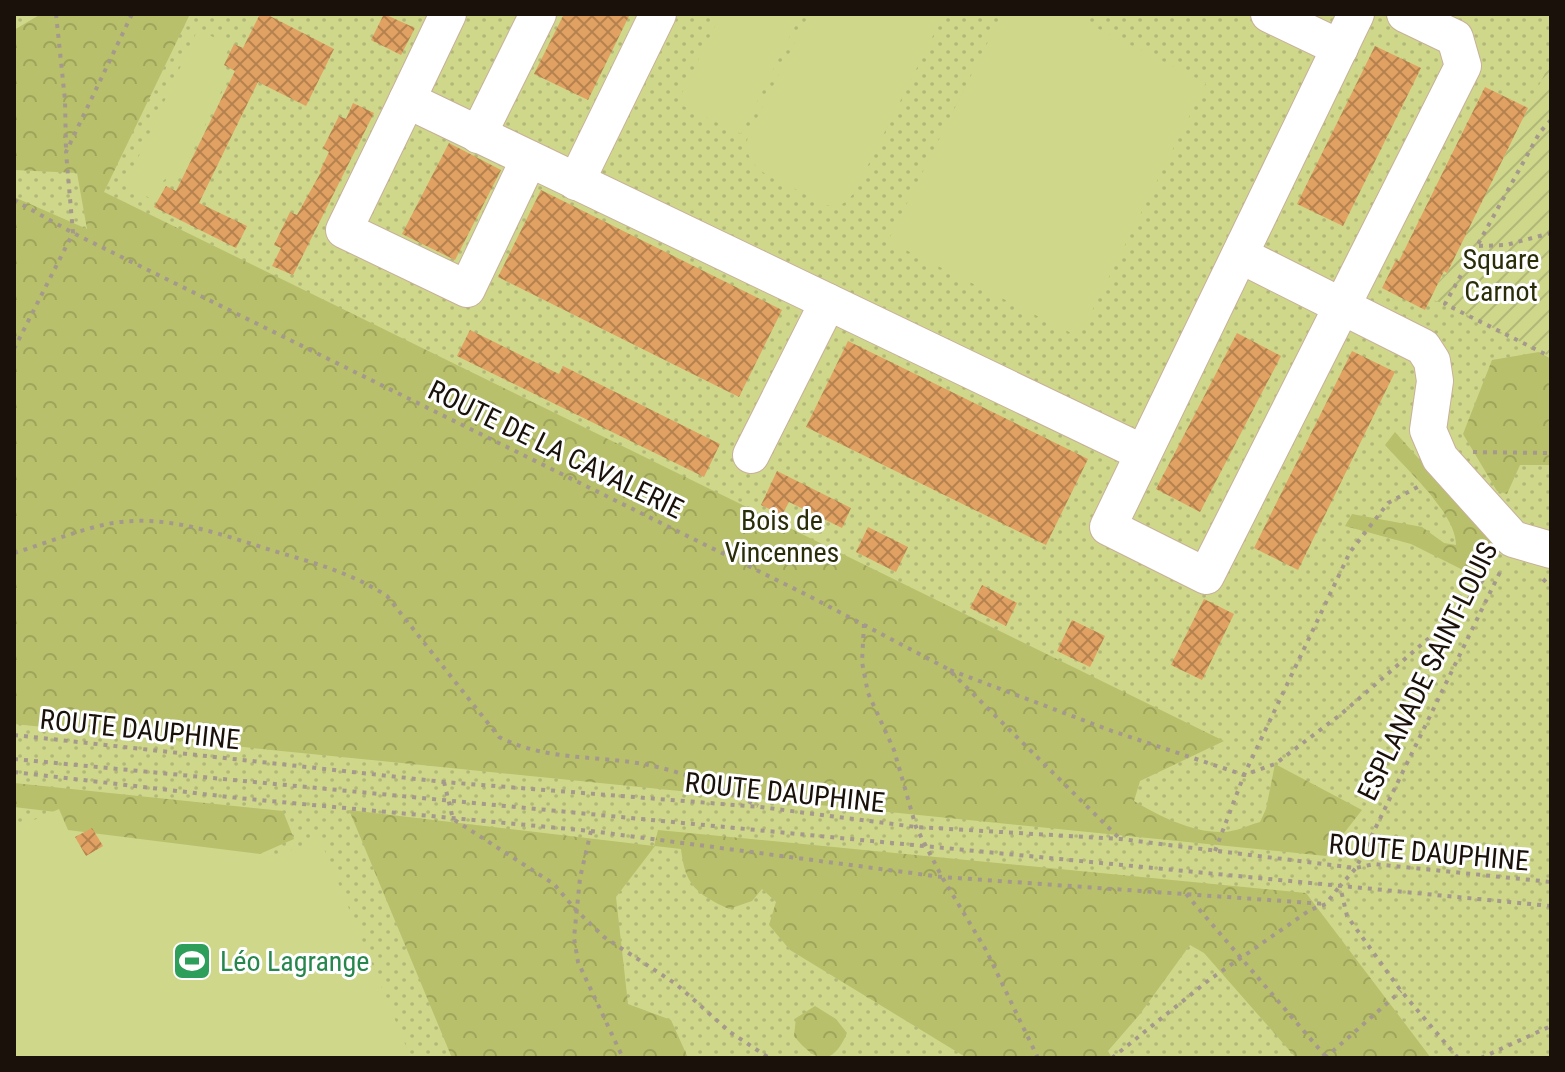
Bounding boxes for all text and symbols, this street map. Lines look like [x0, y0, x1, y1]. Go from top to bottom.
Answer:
park label: Square Carnot [1463, 243, 1539, 308]
street label: ROUTE DE LA CAVALERIE [423, 373, 689, 526]
park label: Bois de Vincennes [725, 504, 839, 569]
street label: ESPLANADE SAINT-LOUIS [1351, 537, 1504, 806]
street label: ROUTE DAUPHINE [38, 703, 242, 756]
street label: ROUTE DAUPHINE [683, 766, 887, 819]
street label: ROUTE DAUPHINE [1327, 827, 1530, 878]
sports icon: Léo Lagrange [171, 940, 213, 982]
place label: Léo Lagrange [220, 945, 369, 978]

